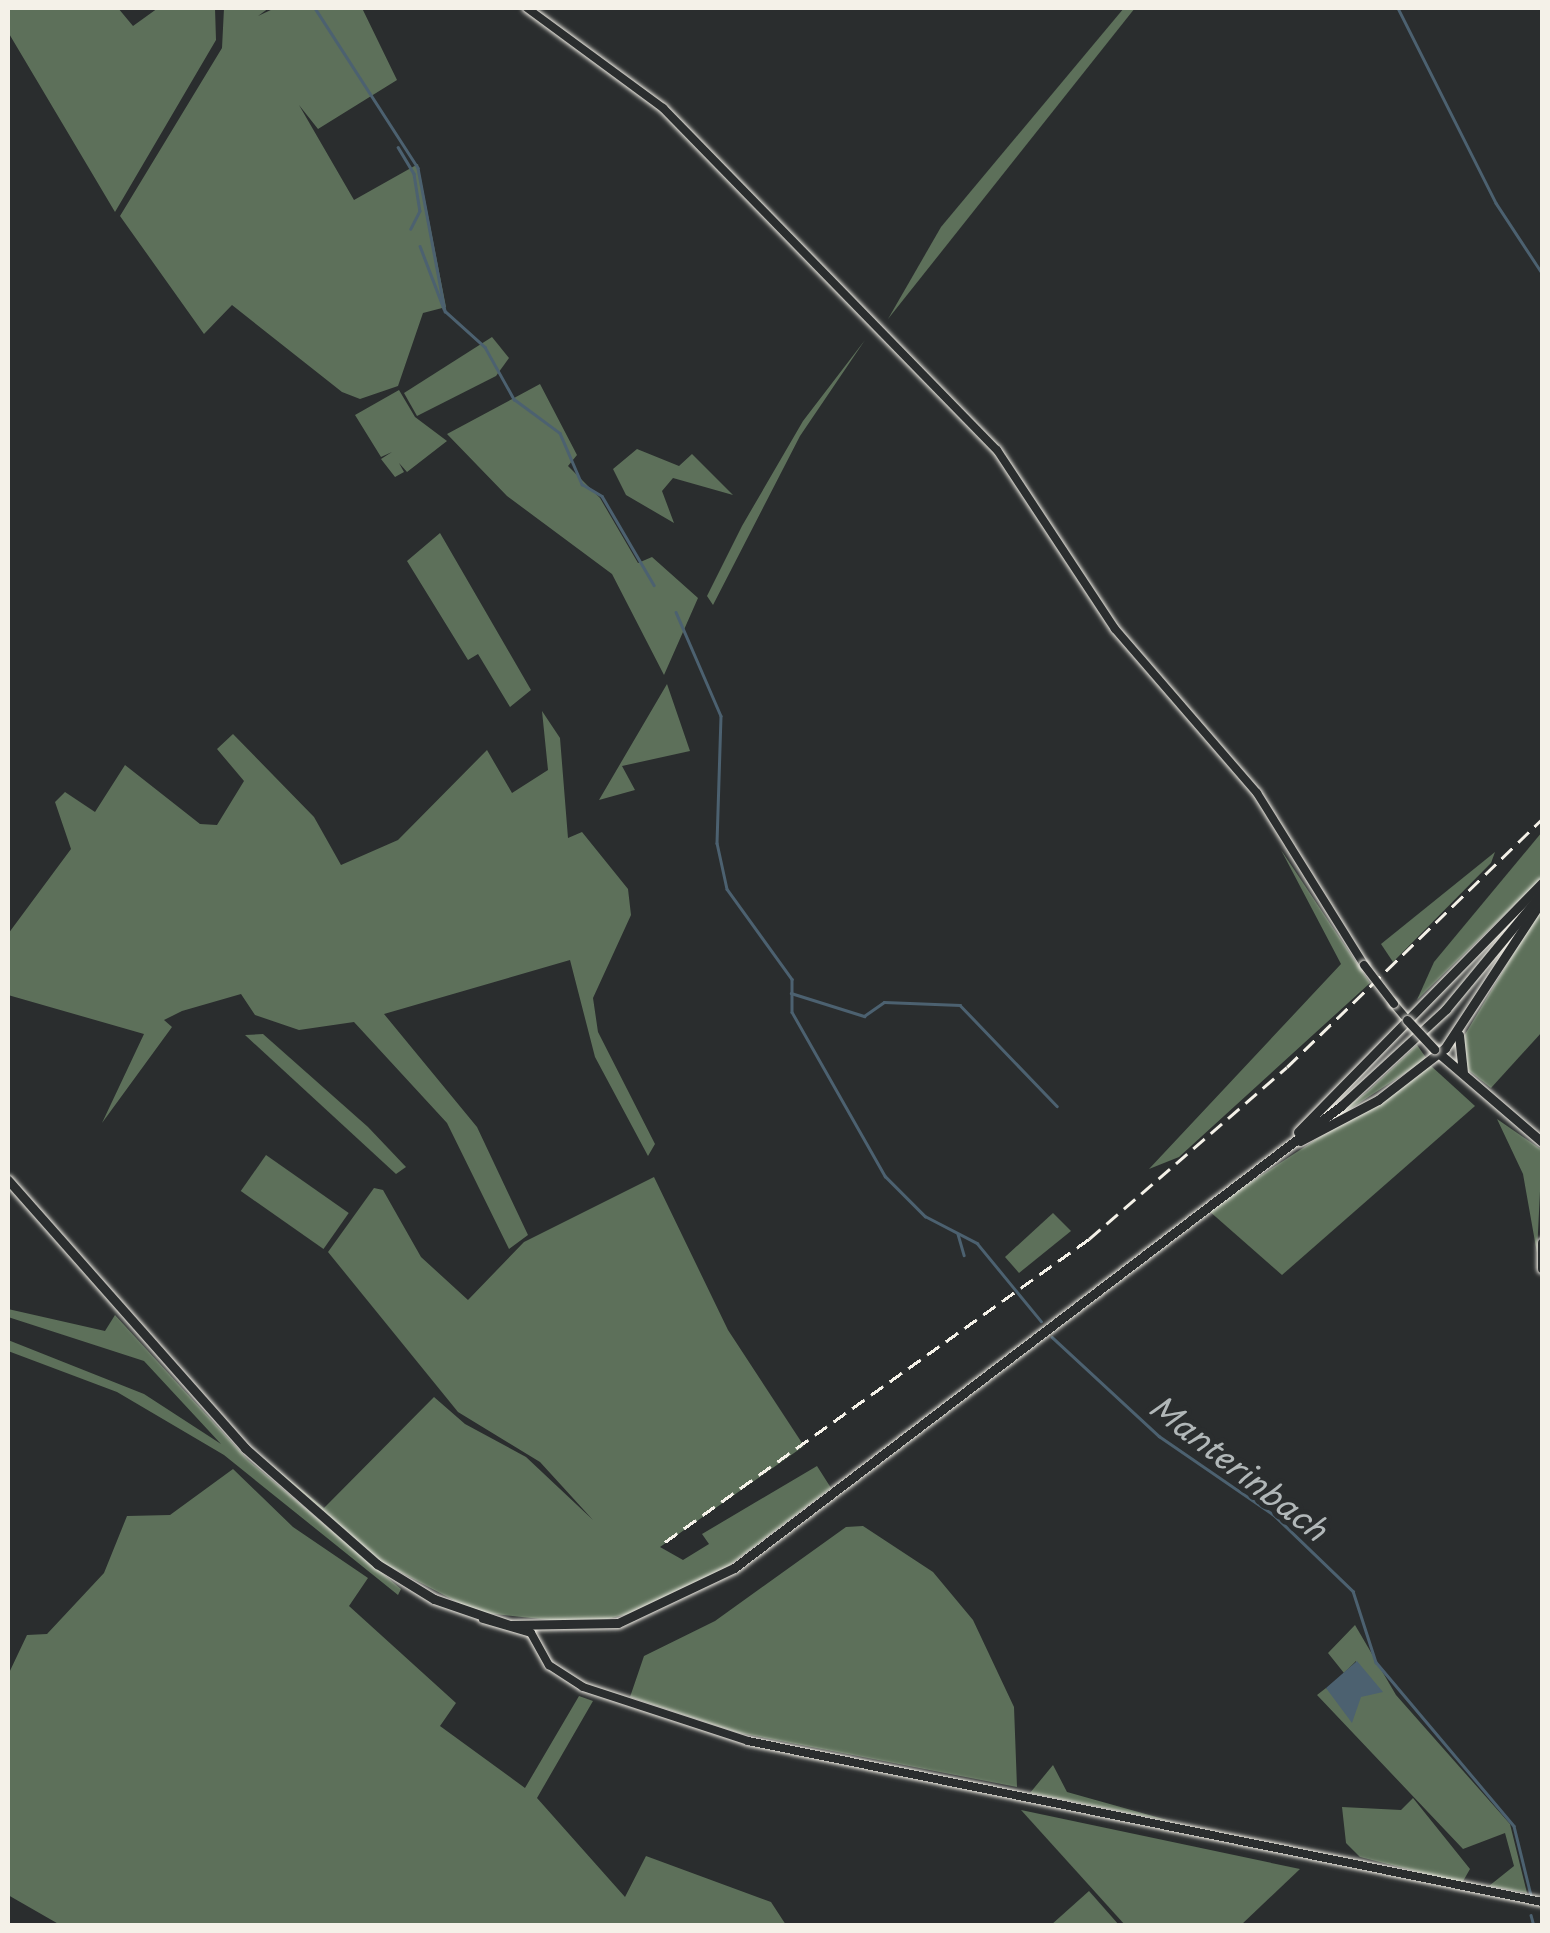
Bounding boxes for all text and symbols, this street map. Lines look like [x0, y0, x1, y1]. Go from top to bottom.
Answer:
water label: Manterinbach [1143, 1386, 1335, 1548]

